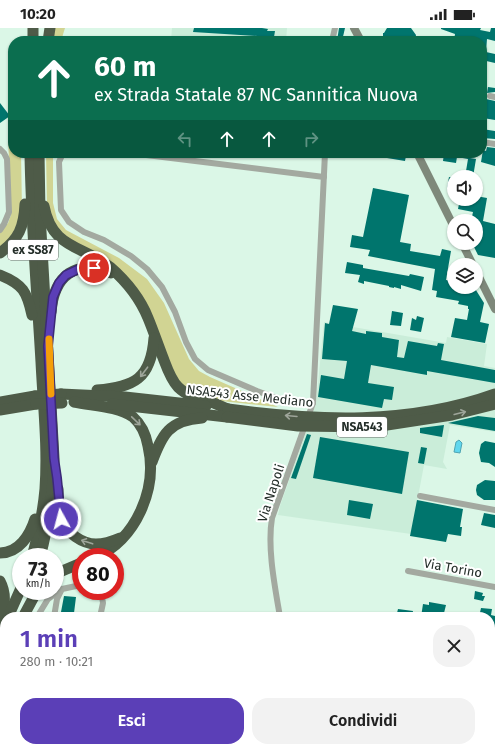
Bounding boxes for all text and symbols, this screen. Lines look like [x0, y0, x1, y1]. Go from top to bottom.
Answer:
text: 10:20 [20, 5, 56, 23]
text: 60 m [94, 50, 156, 83]
icon: ahead [28, 52, 80, 104]
text: ex Strada Statale 87 NC Sannitica Nuova [94, 84, 418, 106]
icon: left [174, 128, 196, 150]
icon: ahead [216, 128, 238, 150]
icon: ahead [258, 128, 280, 150]
icon: right [300, 128, 322, 150]
map controls [447, 170, 483, 294]
button: sound [447, 170, 483, 206]
button: search [447, 214, 483, 250]
road number: ex SS87 [8, 240, 58, 260]
pin [77, 251, 111, 285]
icon: arrive [83, 257, 105, 279]
button: layers [447, 258, 483, 294]
one-way arrow [140, 367, 148, 378]
street label: NSA543 Asse Mediano [186, 382, 314, 410]
one-way arrow [454, 409, 467, 416]
one-way arrow [285, 413, 298, 420]
one-way arrow [131, 417, 141, 426]
road number: NSA543 [337, 417, 387, 437]
street label: Via Napoli [255, 462, 287, 524]
position arrow [40, 498, 82, 540]
one-way arrow [81, 538, 94, 545]
speed limit sign: 80 [72, 548, 124, 600]
street label: Via Torino [423, 555, 483, 581]
text: 73 [28, 557, 48, 581]
text: km/h [26, 578, 50, 590]
text: 1 min [20, 625, 78, 653]
button: close [433, 625, 475, 667]
text: 280 m · 10:21 [20, 654, 93, 669]
button: Esci [20, 698, 244, 744]
button: Condividi [252, 698, 475, 744]

